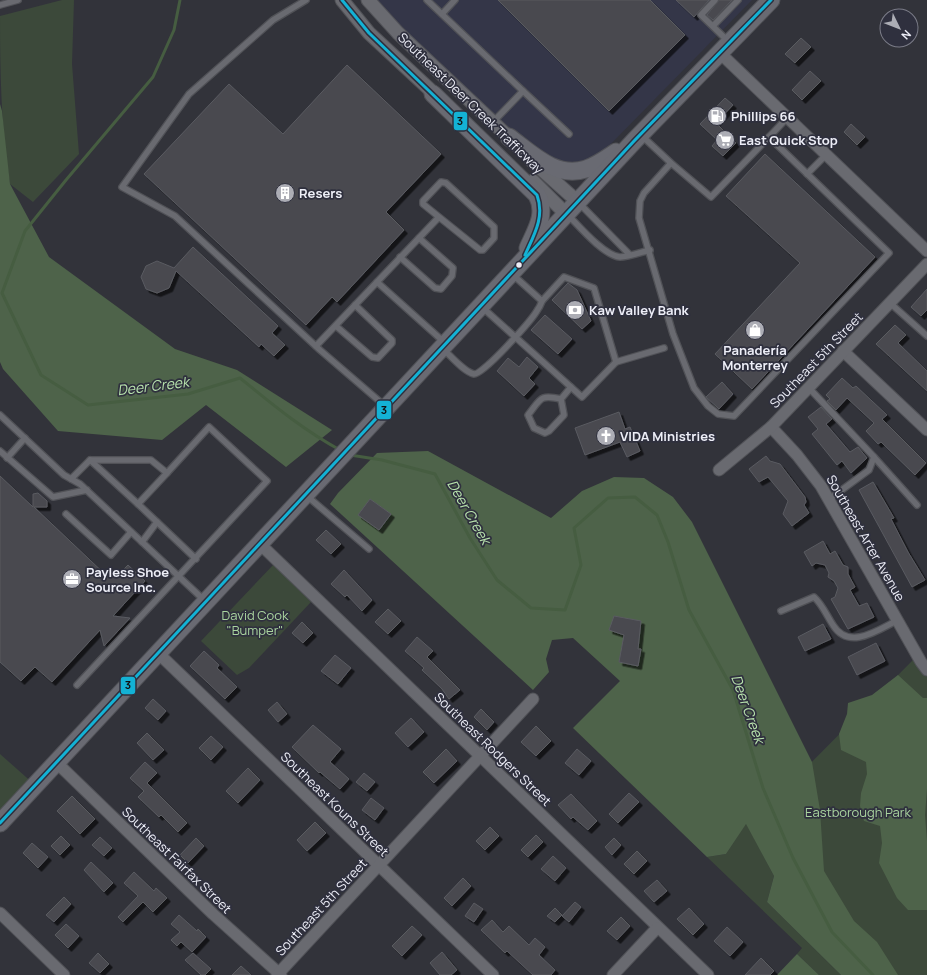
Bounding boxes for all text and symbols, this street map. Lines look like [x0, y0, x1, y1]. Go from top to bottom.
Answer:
north arrow [879, 8, 919, 48]
text: N [898, 27, 915, 43]
street label: Southeast Deer Creek Trafficway [394, 28, 548, 178]
fuel station icon: Phillips 66 [706, 105, 728, 127]
place label: Phillips 66 [731, 107, 796, 125]
line badge: 3 [453, 111, 468, 131]
text: 3 [457, 113, 463, 128]
supermarket icon: East Quick Stop [714, 129, 736, 151]
place label: East Quick Stop [739, 131, 838, 149]
building icon: Resers [274, 182, 296, 204]
place label: Resers [299, 184, 342, 202]
unlabelled marker [514, 260, 524, 270]
bank icon: Kaw Valley Bank [564, 299, 586, 321]
place label: Kaw Valley Bank [589, 301, 690, 319]
street label: Southeast 5th Street [765, 308, 867, 412]
shop icon: Panadería Monterrey [744, 319, 766, 341]
place label: Panadería Monterrey [722, 341, 789, 374]
water label: Deer Creek [116, 371, 192, 399]
line badge: 3 [376, 400, 392, 420]
text: 3 [381, 402, 387, 417]
church icon: VIDA Ministries [595, 425, 617, 447]
place label: VIDA Ministries [620, 427, 715, 445]
street label: Southeast Arter Avenue [822, 472, 910, 605]
water label: Deer Creek [443, 476, 497, 549]
place label: Payless Shoe Source Inc. [86, 563, 169, 596]
office icon: Payless Shoe Source Inc. [61, 568, 83, 590]
park label: David Cook "Bumper" [222, 606, 289, 639]
water label: Deer Creek [727, 672, 770, 748]
line badge: 3 [120, 676, 136, 695]
text: 3 [125, 677, 131, 692]
street label: Southeast Rodgers Street [430, 688, 556, 810]
street label: Southeast Kouns Street [277, 748, 393, 860]
street label: Southeast Fairfax Street [118, 803, 236, 917]
park label: Eastborough Park [805, 803, 912, 821]
street label: Southeast 5th Street [271, 854, 371, 960]

